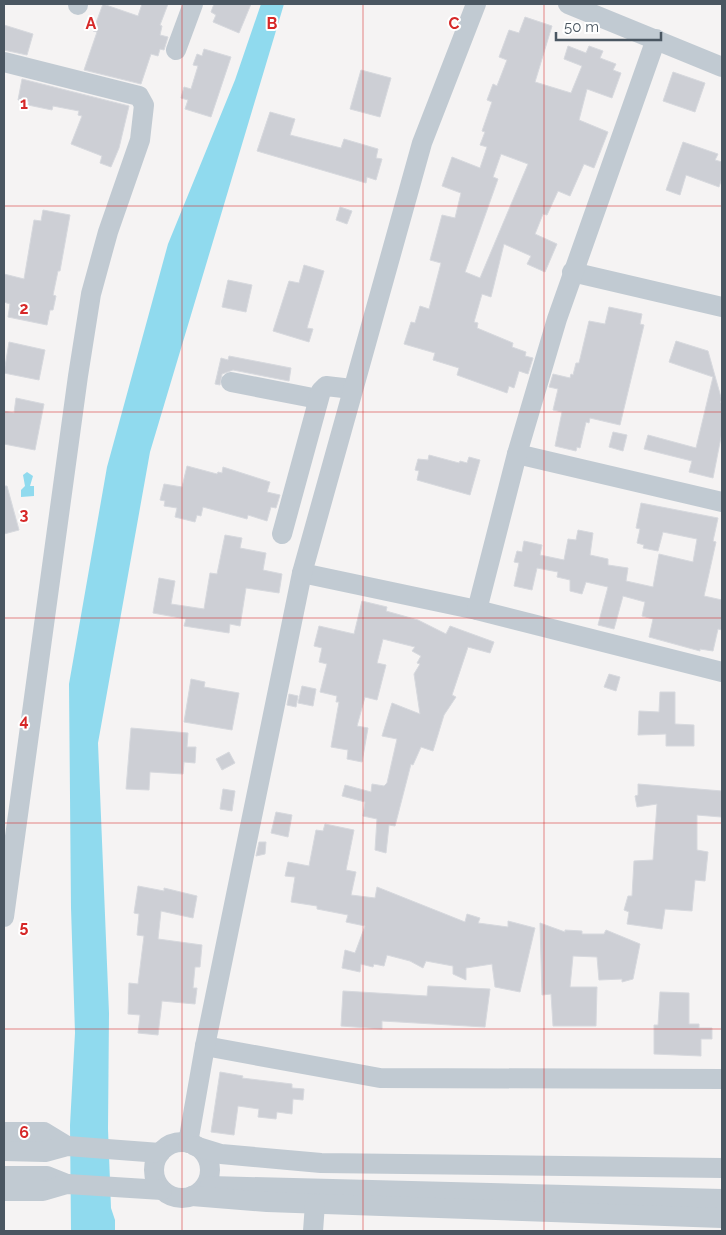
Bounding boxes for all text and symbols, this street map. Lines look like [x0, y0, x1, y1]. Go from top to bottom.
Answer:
scale bar [556, 10, 661, 42]
text: A [86, 14, 97, 33]
text: B [267, 14, 278, 33]
text: C [449, 14, 460, 33]
text: 50 m [564, 18, 599, 36]
text: 1 [20, 94, 28, 113]
text: 2 [19, 299, 29, 318]
text: 3 [20, 505, 29, 524]
text: 4 [19, 711, 29, 730]
text: 5 [20, 917, 29, 936]
text: 6 [19, 1123, 29, 1142]

